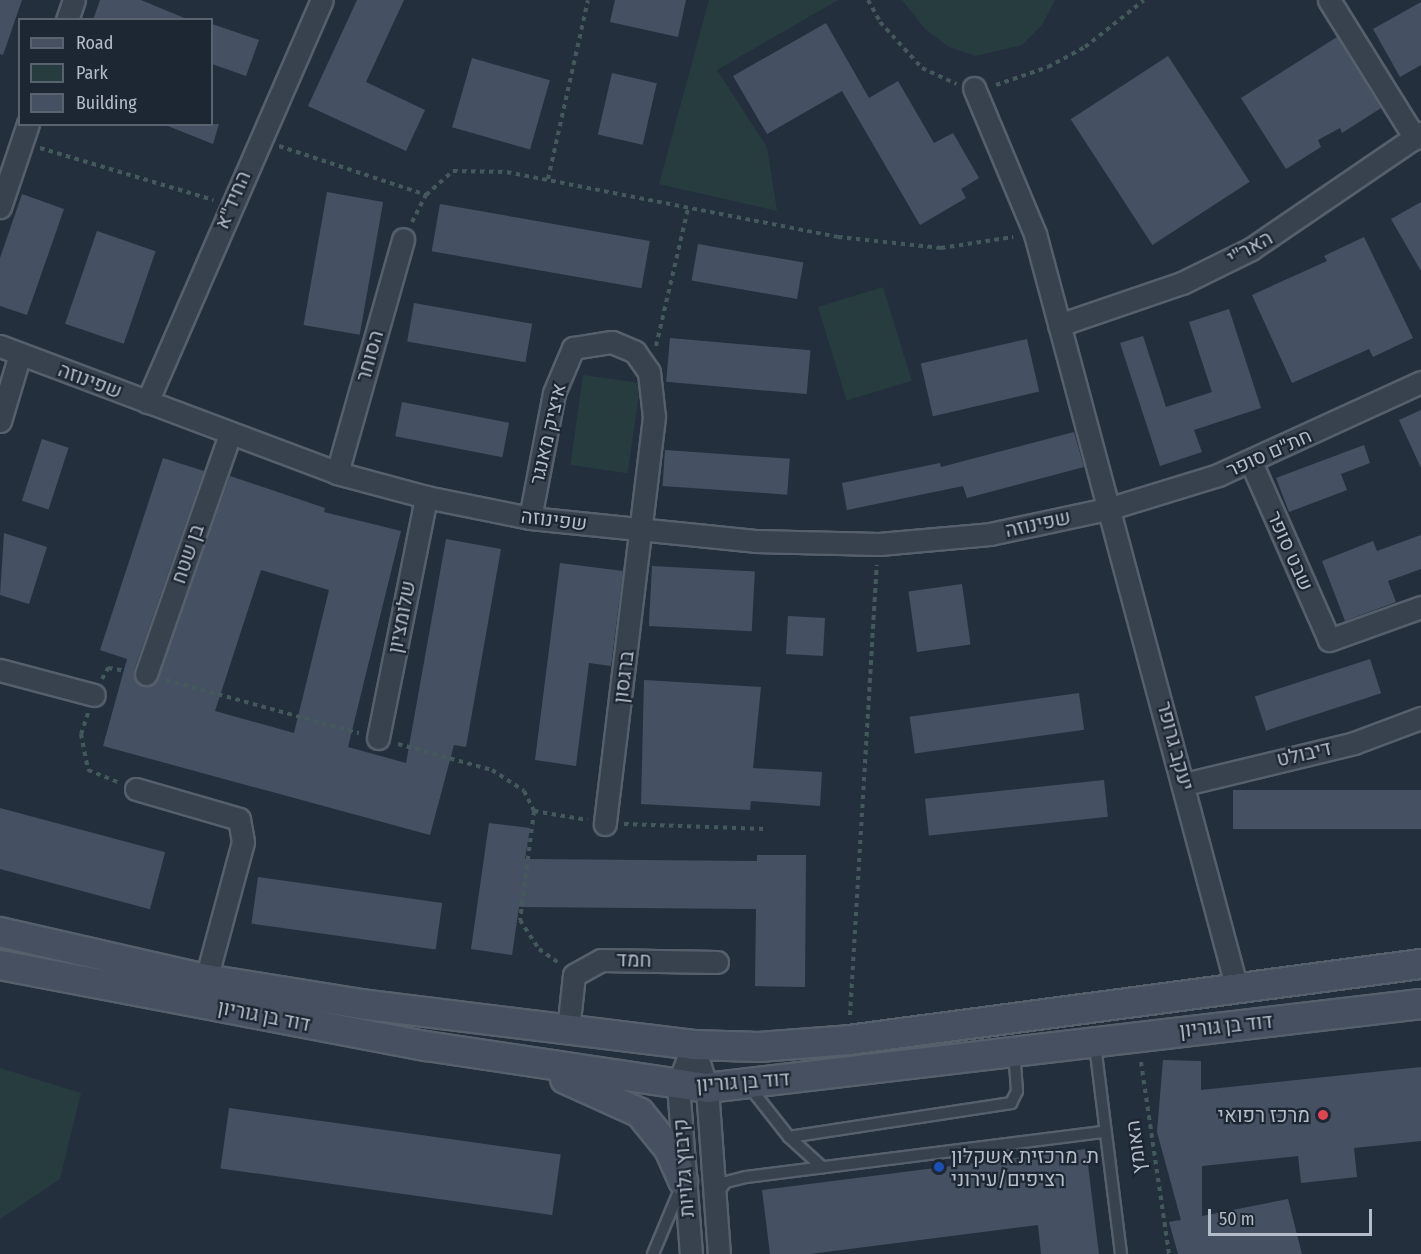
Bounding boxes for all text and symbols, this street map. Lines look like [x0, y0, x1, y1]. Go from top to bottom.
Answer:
legend [18, 18, 213, 126]
text: Road [76, 32, 113, 54]
text: Park [76, 62, 108, 84]
text: Building [76, 92, 137, 114]
street label: החיד"א [210, 167, 256, 233]
street label: האר"י [1223, 226, 1277, 270]
street label: הסוחר [351, 328, 389, 384]
street label: שפינוזה [55, 358, 125, 404]
street label: איציק מאנגר [525, 381, 571, 487]
street label: חת"ם סופר [1223, 424, 1315, 482]
street label: שפינוזה [520, 504, 588, 536]
street label: שפינוזה [1003, 505, 1073, 543]
street label: שבט סופר [1262, 508, 1318, 594]
street label: בן שטח [167, 521, 209, 587]
street label: שלומציון [383, 579, 421, 655]
street label: ברגסון [609, 649, 639, 705]
street label: יעקב גרופר [1152, 699, 1198, 793]
street label: דיבולט [1274, 736, 1334, 772]
street label: חמד [616, 948, 652, 972]
street label: דוד בן גוריון [216, 995, 312, 1037]
street label: דוד בן גוריון [1178, 1009, 1274, 1043]
street label: דוד בן גוריון [695, 1067, 791, 1097]
place label: מרכז רפואי [1218, 1103, 1310, 1127]
marker: מרכז רפואי [1314, 1106, 1332, 1124]
street label: קיבוץ גלויות [669, 1118, 699, 1218]
street label: האומץ [1121, 1119, 1151, 1175]
place label: ת. מרכזית אשקלון רציפים/עירוני [951, 1144, 1099, 1191]
marker: ת. מרכזית אשקלון רציפים/עירוני [932, 1160, 946, 1174]
scale bar [1211, 1197, 1374, 1235]
text: 50 m [1219, 1208, 1255, 1230]

